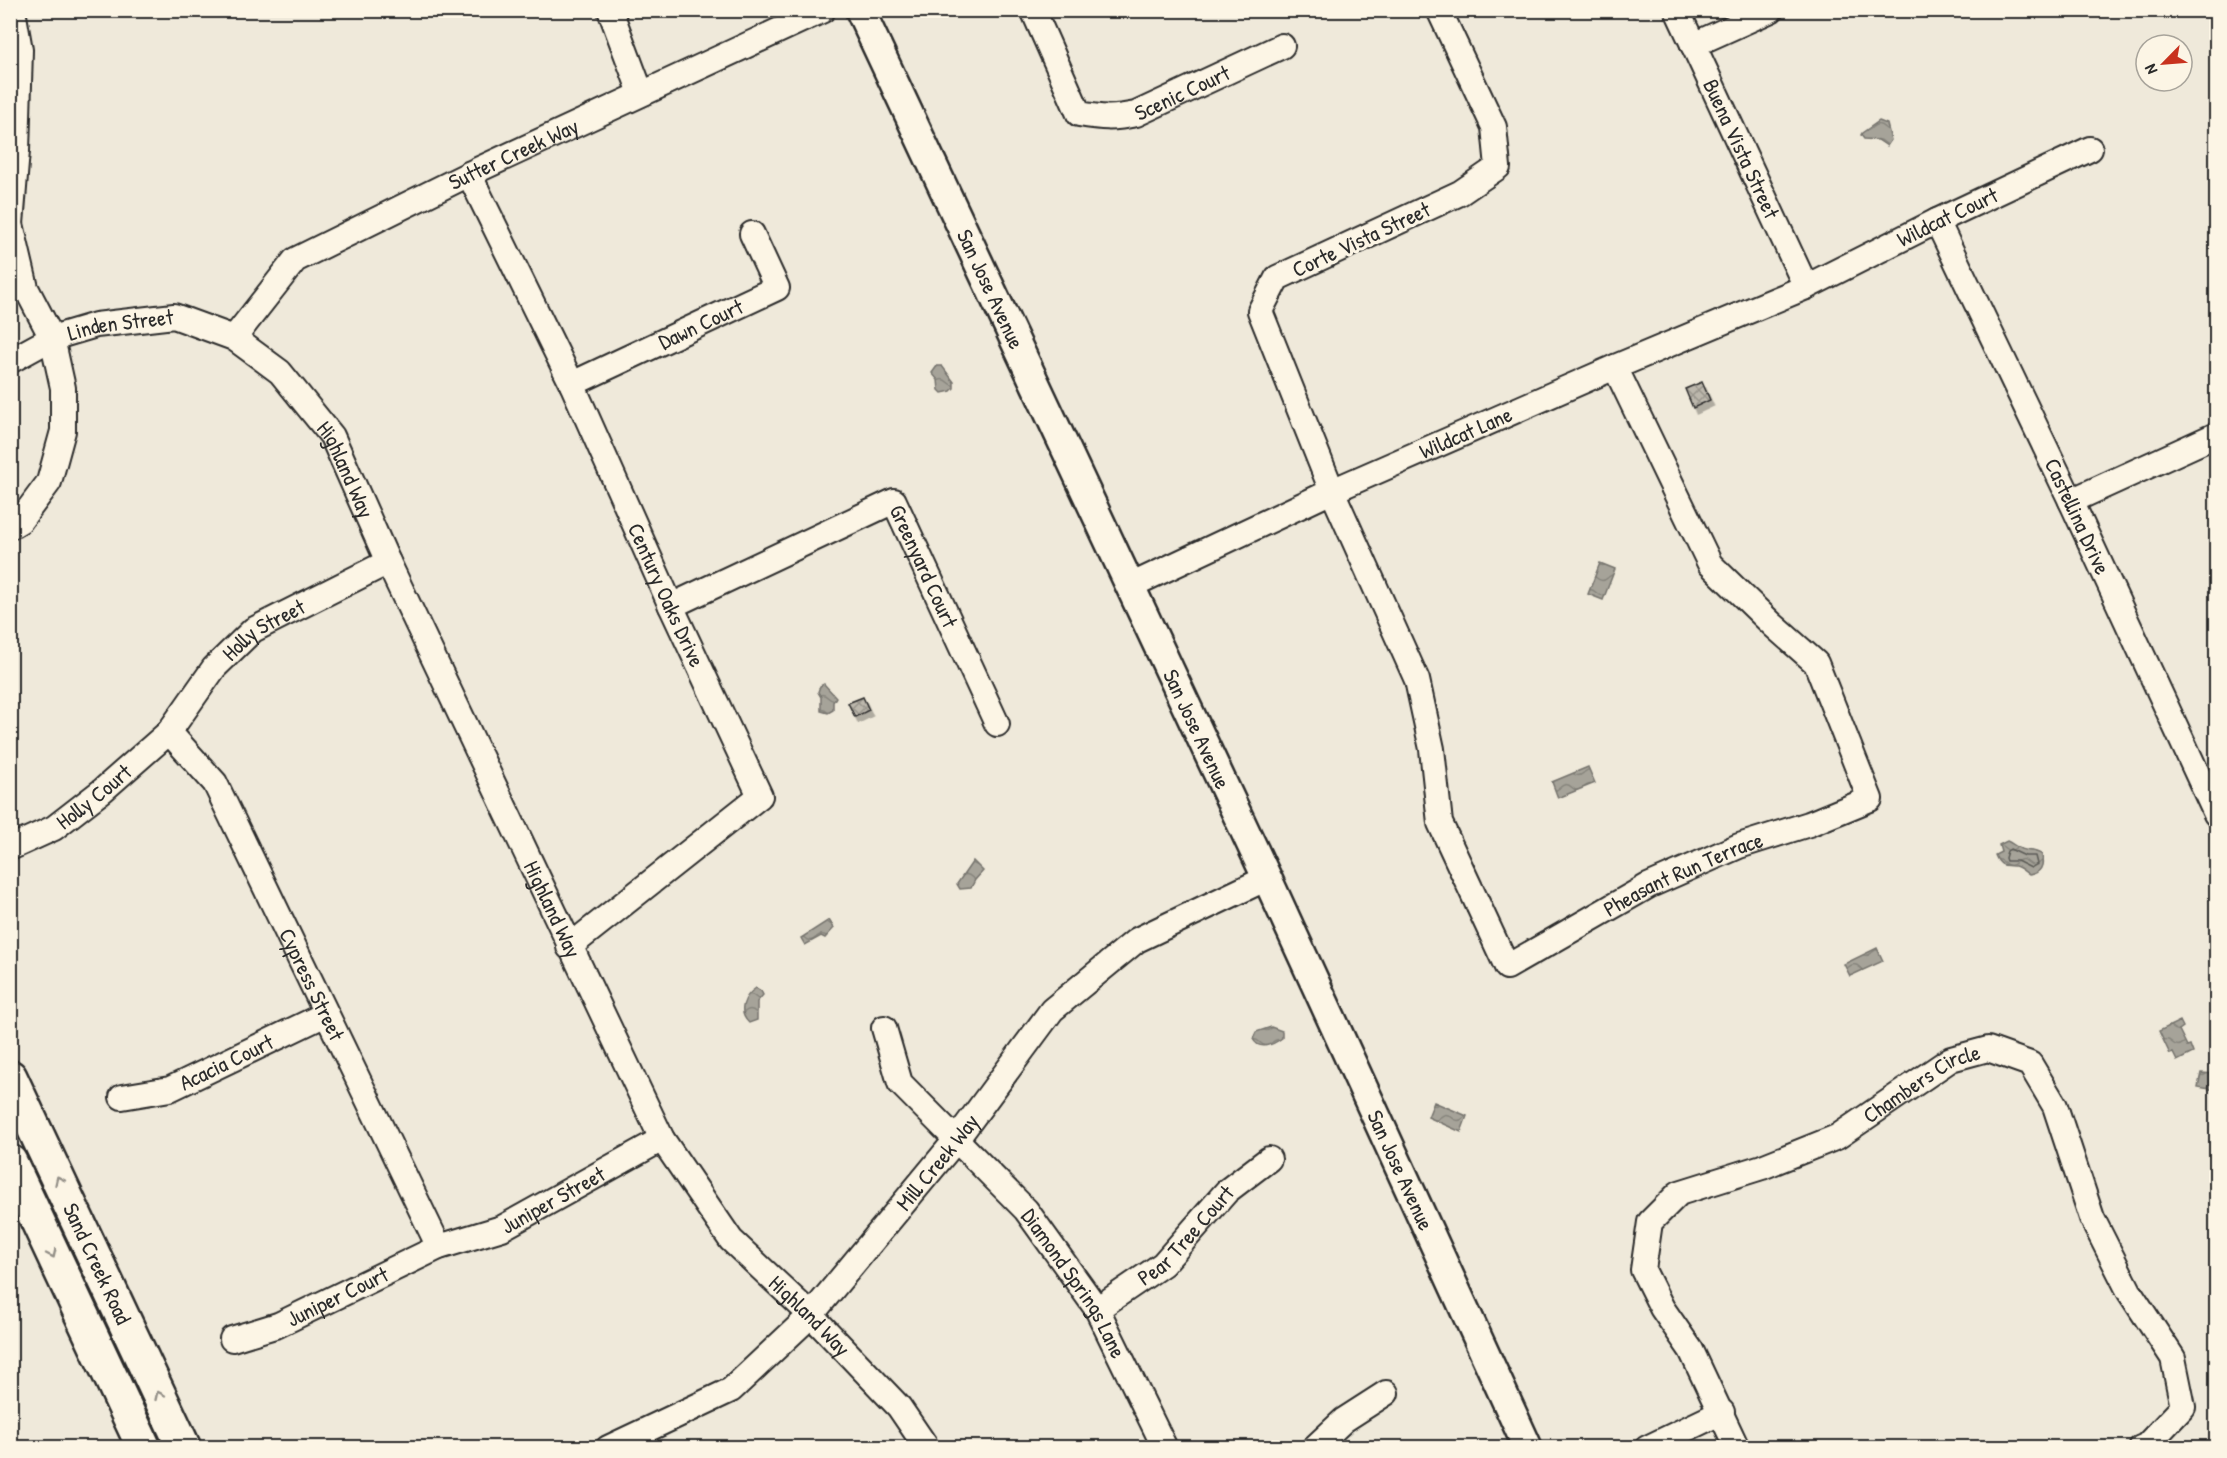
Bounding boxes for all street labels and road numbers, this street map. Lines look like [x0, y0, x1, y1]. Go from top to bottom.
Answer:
street label: Scenic Court [1130, 57, 1235, 128]
street label: Buena Vista Street [1696, 74, 1787, 224]
street label: Sutter Creek Way [443, 110, 583, 197]
street label: Wildcat Court [1892, 179, 2003, 254]
street label: Corte Vista Street [1287, 194, 1435, 284]
street label: San Jose Avenue [950, 224, 1032, 354]
street label: Dawn Court [653, 291, 748, 356]
street label: Linden Street [64, 301, 175, 348]
street label: Wildcat Lane [1414, 399, 1517, 466]
street label: Highland Way [310, 414, 381, 523]
street label: Castellina Drive [2038, 453, 2118, 579]
street label: Greenyard Court [883, 500, 966, 633]
street label: Century Oaks Drive [621, 518, 712, 672]
street label: Holly Street [215, 591, 310, 667]
street label: San Jose Avenue [1156, 664, 1238, 794]
street label: Holly Court [50, 757, 138, 836]
street label: Pheasant Run Terrace [1598, 824, 1767, 924]
street label: Highland Way [517, 856, 589, 962]
street label: Cypress Street [272, 923, 352, 1046]
street label: Acacia Court [174, 1026, 279, 1097]
street label: Chambers Circle [1857, 1037, 1984, 1130]
street label: San Jose Avenue [1360, 1105, 1441, 1235]
street label: Mill Creek Way [889, 1108, 985, 1217]
street label: Juniper Street [495, 1158, 611, 1241]
street label: Pear Tree Court [1131, 1178, 1241, 1292]
street label: Sand Creek Road [56, 1198, 139, 1329]
street label: Diamond Springs Lane [1015, 1202, 1134, 1363]
street label: Juniper Court [282, 1259, 393, 1334]
street label: Highland Way [763, 1268, 857, 1363]

